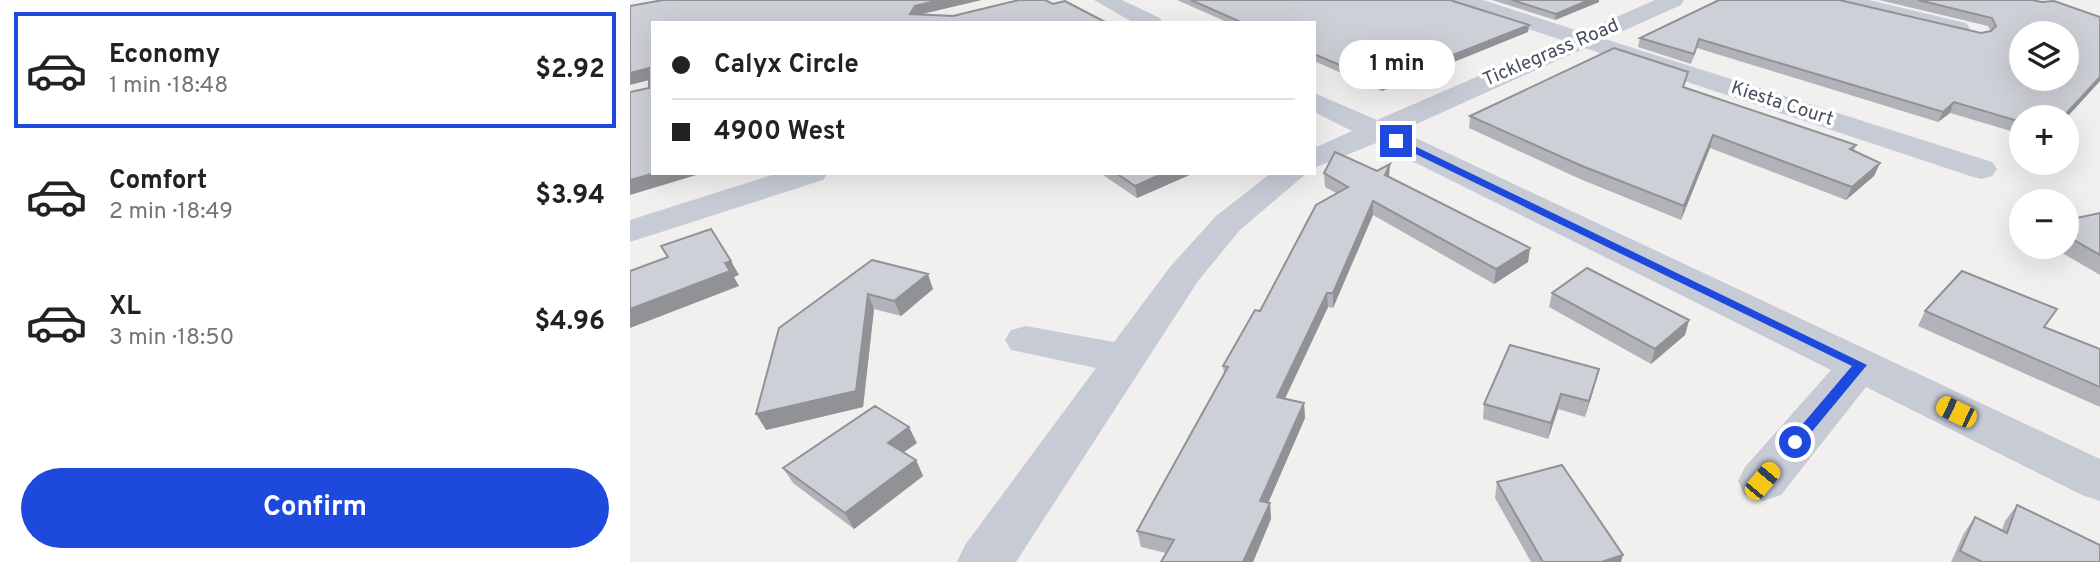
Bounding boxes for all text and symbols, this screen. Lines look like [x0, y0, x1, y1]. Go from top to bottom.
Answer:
street label: Ticklegrass Road [1480, 14, 1622, 92]
map controls [2009, 21, 2079, 259]
button: layers [2009, 21, 2079, 91]
icon: car [25, 39, 88, 102]
text: Economy [109, 39, 220, 72]
callout: 1 min [1338, 40, 1454, 88]
text: Calyx Circle [714, 49, 859, 82]
text: 1 min [1369, 50, 1425, 79]
text: $2.92 [535, 54, 605, 87]
text: 1 min · 18:48 [109, 72, 228, 101]
street label: Kiesta Court [1728, 76, 1836, 132]
button: + [2009, 105, 2079, 175]
text: 4900 West [714, 116, 845, 149]
route end [1380, 125, 1412, 157]
icon: car [25, 165, 88, 228]
text: Comfort [109, 165, 207, 198]
text: $3.94 [535, 180, 605, 213]
button: − [2009, 189, 2079, 259]
text: 2 min · 18:49 [109, 198, 233, 227]
icon: car [25, 291, 88, 354]
text: XL [109, 291, 141, 324]
text: $4.96 [534, 306, 605, 339]
text: 3 min · 18:50 [109, 324, 234, 353]
car [1933, 393, 1980, 431]
route start [1779, 426, 1811, 458]
car [1741, 458, 1784, 504]
button: Confirm [21, 468, 609, 548]

